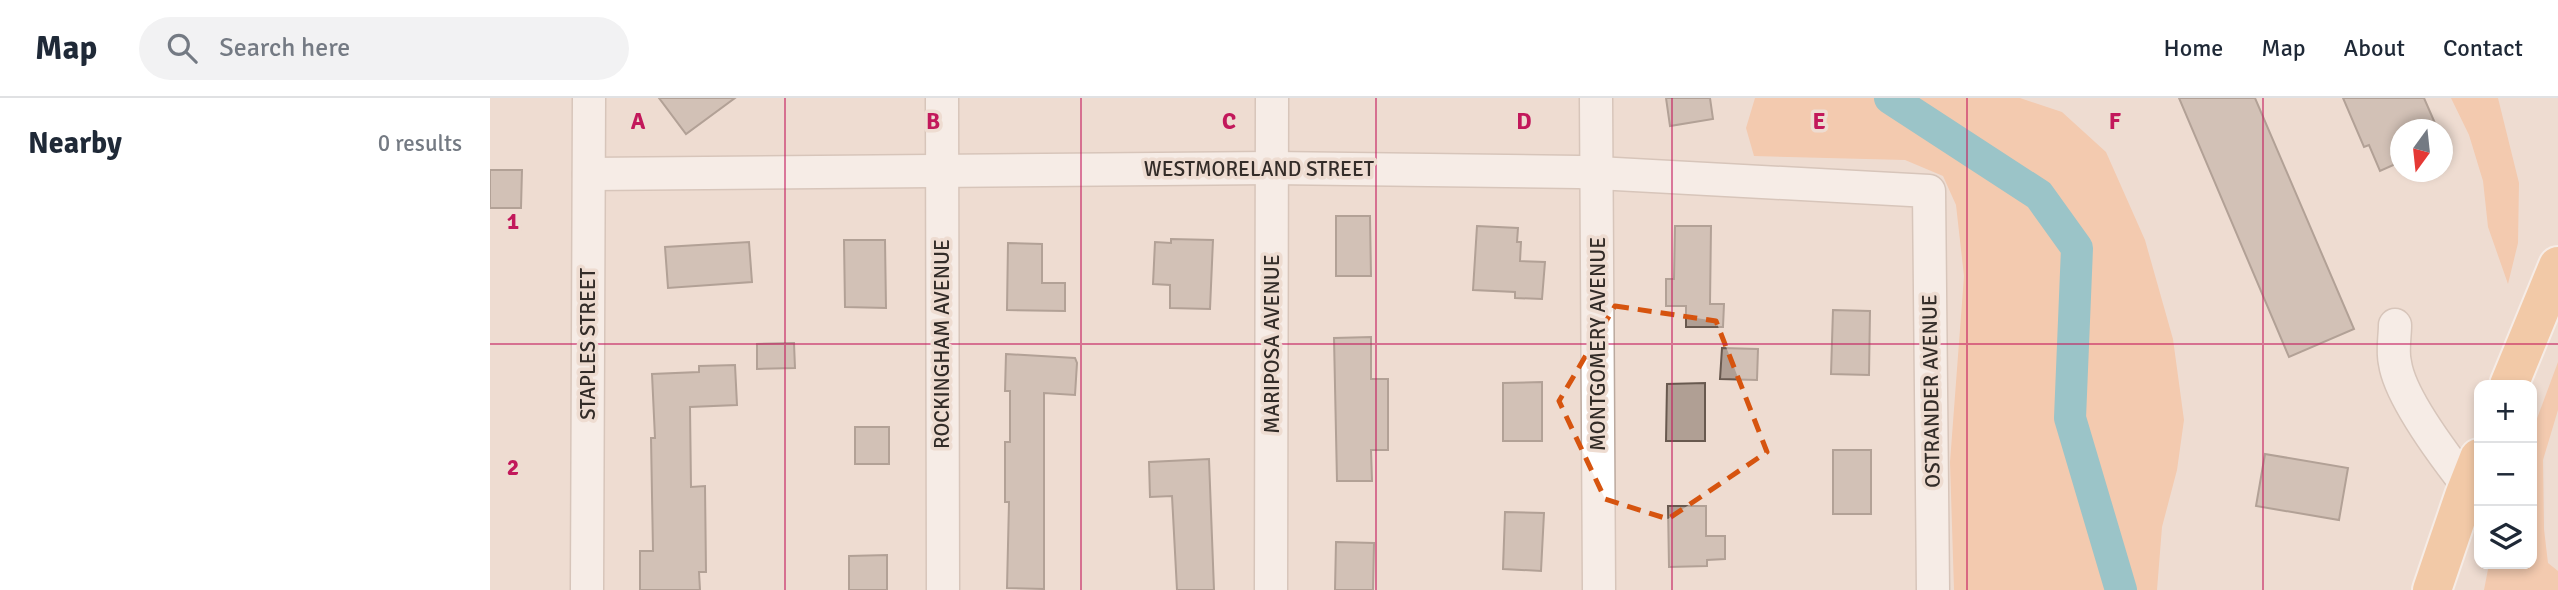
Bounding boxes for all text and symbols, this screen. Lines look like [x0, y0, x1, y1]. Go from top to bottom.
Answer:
search box [139, 17, 629, 80]
text: Map [35, 28, 97, 69]
icon: search [163, 29, 201, 67]
text: Search here [219, 32, 350, 64]
text: Home [2163, 33, 2223, 63]
text: Map [2261, 33, 2306, 63]
text: About [2344, 33, 2405, 63]
text: Contact [2443, 33, 2523, 63]
text: A [631, 107, 646, 136]
text: B [926, 107, 940, 136]
text: C [1222, 107, 1236, 136]
text: D [1516, 107, 1532, 136]
text: E [1812, 107, 1826, 136]
text: F [2109, 107, 2121, 136]
north arrow [2390, 119, 2453, 182]
text: Nearby [28, 125, 122, 162]
text: 0 results [378, 129, 462, 158]
street label: WESTMORELAND STREET [1144, 156, 1375, 182]
text: 1 [507, 207, 519, 236]
street label: MONTGOMERY AVENUE [1585, 237, 1611, 451]
street label: ROCKINGHAM AVENUE [929, 239, 955, 449]
street label: MARIPOSA AVENUE [1259, 254, 1285, 434]
street label: STAPLES STREET [575, 267, 601, 420]
street label: OSTRANDER AVENUE [1916, 294, 1946, 488]
map controls [2474, 380, 2537, 569]
button: + [2474, 380, 2537, 443]
button: − [2474, 443, 2537, 506]
text: 2 [507, 453, 519, 482]
button: layers [2474, 506, 2537, 569]

